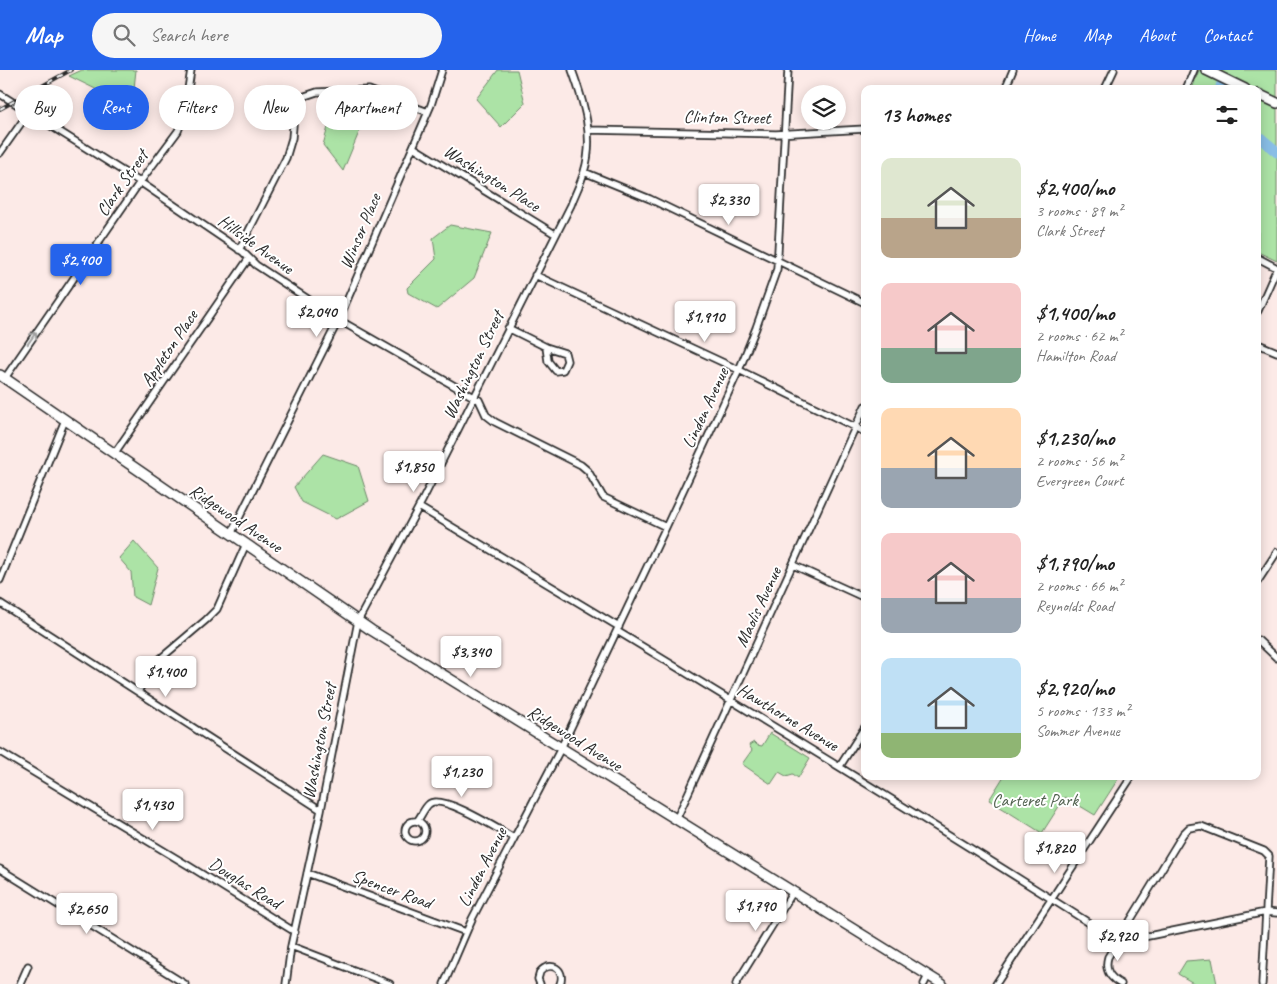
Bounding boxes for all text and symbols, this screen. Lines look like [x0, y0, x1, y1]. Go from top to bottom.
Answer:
search box [92, 13, 442, 58]
text: Map [25, 20, 62, 50]
icon: search [110, 21, 138, 49]
text: Search here [150, 23, 228, 47]
text: Home [1023, 24, 1056, 46]
text: Map [1084, 24, 1111, 46]
text: About [1139, 24, 1175, 46]
text: Contact [1203, 24, 1252, 46]
chip: Buy [15, 85, 73, 130]
chip: Rent [83, 85, 149, 130]
chip: Filters [159, 85, 234, 130]
chip: New [244, 85, 306, 130]
chip: Apartment [316, 85, 418, 130]
map controls [801, 85, 846, 130]
button: layers [801, 85, 846, 130]
icon: filters [1213, 101, 1241, 129]
text: 13 homes [881, 102, 950, 128]
street label: Clinton Street [683, 105, 773, 129]
street label: Washington Place [440, 140, 545, 217]
street label: Clark Street [91, 143, 154, 220]
text: $2,400/mo [1036, 175, 1114, 201]
icon: home [921, 178, 981, 238]
pin: $2,330 [688, 184, 770, 226]
street label: Winsor Place [334, 189, 386, 272]
text: $2,330 [709, 190, 749, 210]
text: 3 rooms · 89 m² [1036, 201, 1122, 221]
street label: Hillside Avenue [214, 209, 299, 279]
text: Clark Street [1036, 221, 1103, 241]
pin: $2,400 [40, 244, 122, 286]
text: $2,400 [61, 250, 101, 270]
pin: $2,040 [276, 296, 358, 338]
pin: $1,910 [664, 300, 746, 343]
text: $1,400/mo [1036, 300, 1114, 326]
text: $2,040 [297, 302, 337, 322]
icon: home [921, 303, 981, 363]
street label: Appleton Place [135, 305, 203, 390]
street label: Washington Street [437, 305, 510, 422]
text: $1,910 [686, 307, 724, 327]
text: 2 rooms · 62 m² [1036, 326, 1122, 346]
one-way arrow [27, 331, 37, 345]
text: Hamilton Road [1036, 346, 1115, 366]
street label: Linden Avenue [677, 363, 734, 452]
text: $1,230/mo [1036, 425, 1114, 451]
icon: home [921, 428, 981, 488]
pin: $1,850 [373, 450, 455, 493]
text: 2 rooms · 56 m² [1036, 451, 1122, 471]
text: $1,850 [395, 457, 433, 477]
text: Evergreen Court [1036, 471, 1124, 491]
street label: Ridgewood Avenue [185, 479, 288, 558]
text: $1,790/mo [1036, 550, 1114, 576]
icon: home [921, 553, 981, 613]
street label: Maolis Avenue [730, 563, 787, 650]
text: 2 rooms · 66 m² [1036, 576, 1122, 596]
text: Reynolds Road [1036, 596, 1114, 616]
pin: $3,340 [430, 636, 512, 678]
text: $3,340 [451, 642, 491, 662]
pin: $1,400 [125, 656, 207, 698]
text: $1,400 [146, 662, 186, 682]
text: $2,920/mo [1036, 675, 1114, 701]
street label: Hawthorne Avenue [734, 678, 843, 756]
icon: home [921, 678, 981, 738]
street label: Washington Street [297, 679, 342, 801]
street label: Ridgewood Avenue [524, 700, 627, 776]
text: 5 rooms · 133 m² [1036, 701, 1130, 721]
text: Sommer Avenue [1036, 721, 1120, 741]
pin: $1,230 [421, 756, 503, 798]
text: $1,230 [442, 762, 482, 782]
pin: $1,430 [112, 788, 194, 831]
park label: Carteret Park [992, 789, 1079, 811]
text: $1,430 [133, 795, 173, 815]
street label: Linden Avenue [453, 823, 512, 910]
pin: $1,820 [1014, 832, 1096, 874]
text: $1,820 [1035, 838, 1075, 858]
street label: Douglas Road [205, 852, 288, 915]
street label: Spencer Road [349, 864, 438, 915]
pin: $1,790 [715, 890, 797, 932]
pin: $2,650 [46, 892, 128, 935]
text: $1,790 [737, 896, 775, 916]
text: $2,650 [67, 899, 107, 919]
pin: $2,920 [1077, 920, 1159, 962]
text: $2,920 [1099, 926, 1137, 946]

